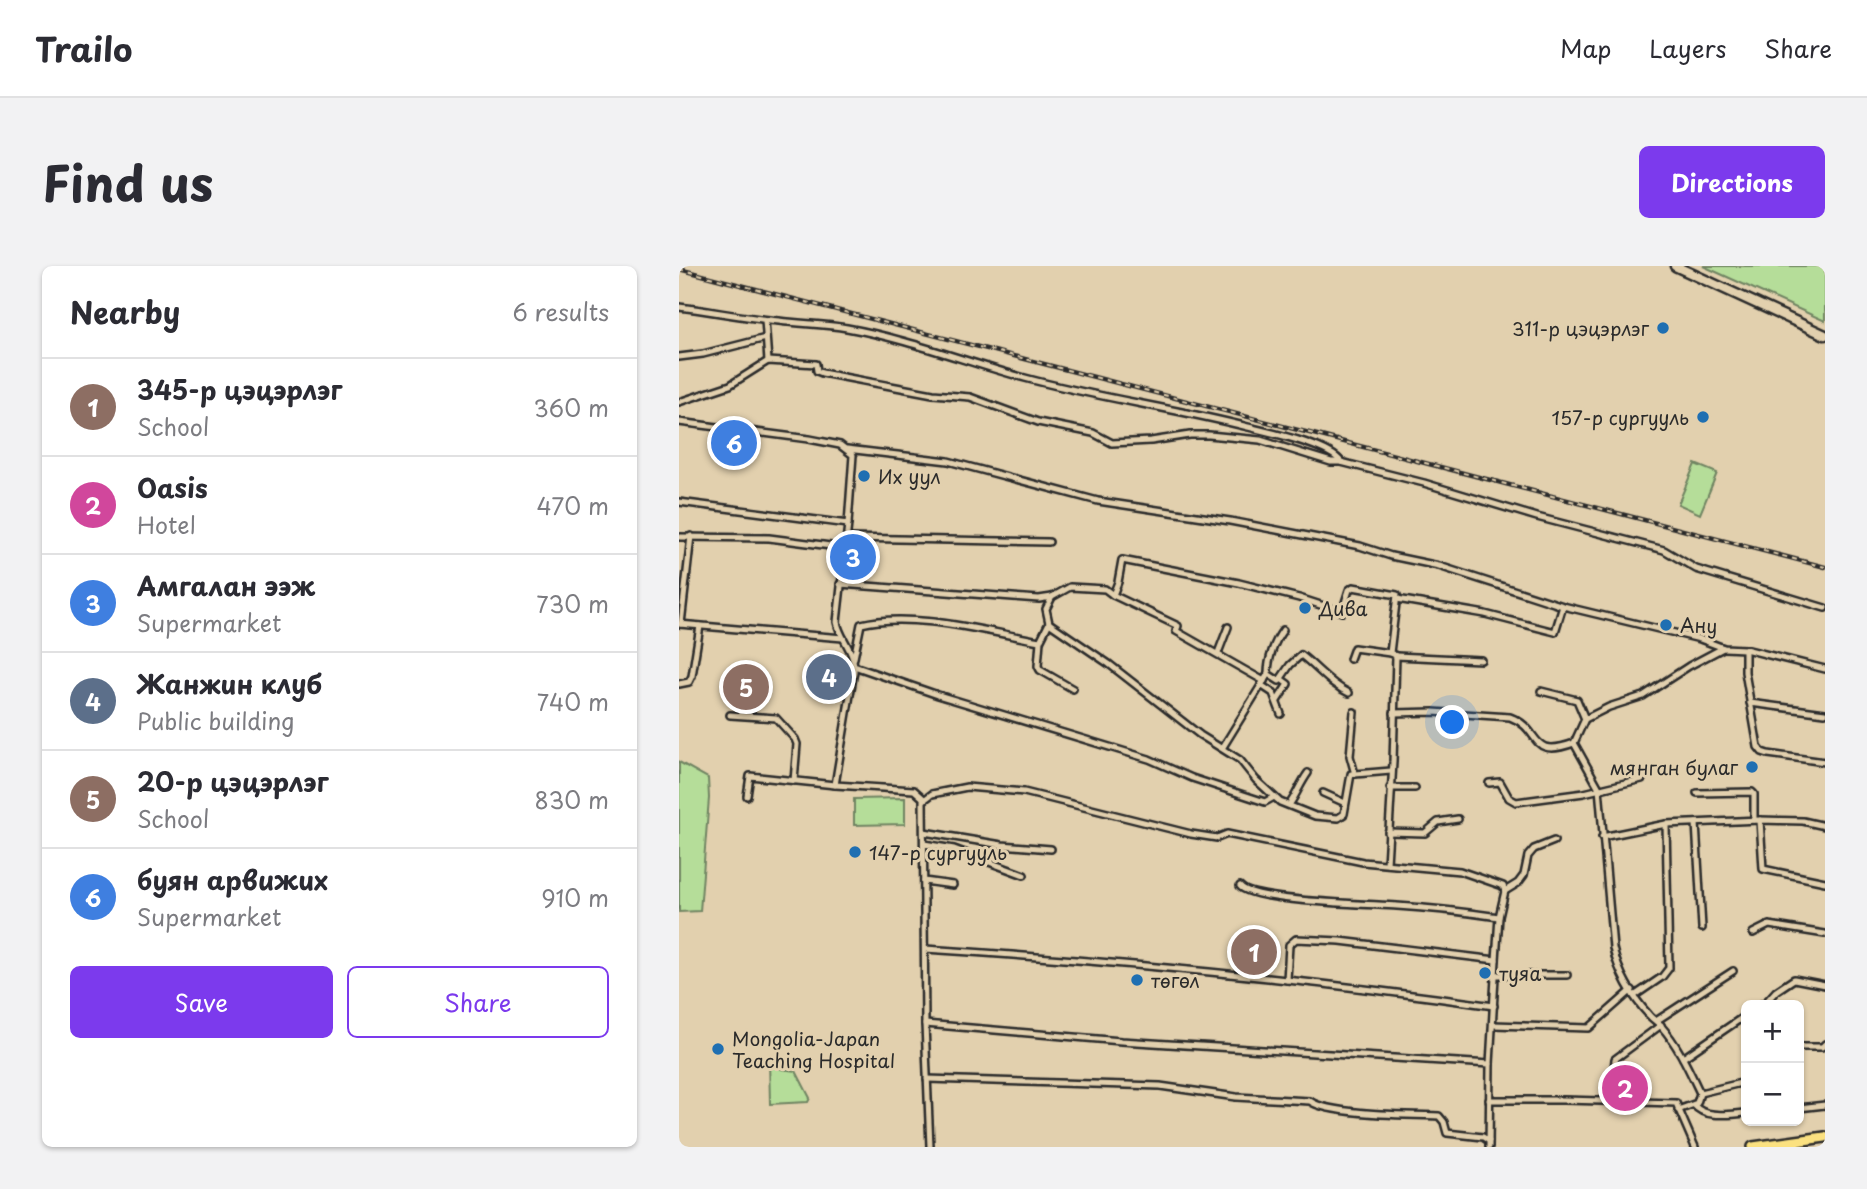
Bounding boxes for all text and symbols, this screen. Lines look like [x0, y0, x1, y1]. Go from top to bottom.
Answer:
text: Trailo [35, 23, 132, 73]
text: Map [1560, 30, 1611, 66]
text: Layers [1649, 30, 1726, 66]
text: Share [1764, 30, 1832, 66]
text: Find us [42, 145, 213, 219]
button: Directions [1639, 146, 1825, 218]
text: Nearby [70, 289, 180, 334]
text: 6 results [513, 294, 609, 329]
place label: 311-р цэцэрлэг [1512, 314, 1650, 342]
marker: 311-р цэцэрлэг [1655, 320, 1671, 336]
text: 345-р цэцэрлэг [137, 370, 342, 409]
text: 1 [88, 390, 99, 425]
text: 360 m [534, 390, 609, 425]
place label: 157-р сургууль [1551, 403, 1689, 431]
text: School [137, 409, 209, 444]
marker: 157-р сургууль [1695, 409, 1711, 425]
pin: 6 [711, 417, 757, 469]
place label: Их уул [878, 462, 941, 490]
text: Oasis [137, 468, 208, 507]
marker: Их уул [856, 468, 872, 484]
text: 2 [85, 488, 101, 523]
text: 470 m [536, 488, 609, 523]
text: Hotel [137, 507, 196, 542]
pin: 3 [830, 531, 876, 583]
text: Амгалан ээж [137, 566, 315, 605]
text: 3 [85, 586, 101, 621]
text: 730 m [536, 586, 609, 621]
place label: Дива [1318, 594, 1367, 622]
marker: Дива [1297, 600, 1313, 616]
text: Supermarket [137, 605, 281, 640]
place label: Ану [1680, 611, 1717, 639]
marker: Ану [1658, 617, 1674, 633]
pin: 4 [806, 651, 852, 703]
pin: 5 [723, 661, 769, 713]
text: Жанжин клуб [137, 664, 322, 703]
text: 4 [85, 684, 101, 719]
text: 740 m [537, 684, 609, 719]
text: Public building [137, 703, 294, 738]
your location [1435, 705, 1469, 739]
place label: мянган булаг [1610, 753, 1739, 781]
marker: мянган булаг [1744, 759, 1760, 775]
text: 20-р цэцэрлэг [137, 762, 328, 801]
text: 5 [86, 782, 100, 817]
text: 830 m [534, 782, 609, 817]
text: School [137, 801, 209, 836]
place label: 147-р сургууль [869, 838, 1007, 866]
marker: 147-р сургууль [847, 844, 863, 860]
text: буян арвижих [137, 860, 328, 899]
text: 6 [85, 880, 101, 915]
text: 910 m [541, 880, 609, 915]
text: Supermarket [137, 899, 281, 934]
pin: 1 [1231, 926, 1277, 978]
place label: туяа [1499, 959, 1541, 987]
marker: туяа [1477, 965, 1493, 981]
button: Save [70, 966, 333, 1038]
button: Share [347, 966, 609, 1038]
place label: төгөл [1151, 966, 1200, 994]
marker: төгөл [1129, 972, 1145, 988]
map controls [1741, 1000, 1804, 1126]
button: + [1741, 1000, 1804, 1063]
place label: Mongolia-Japan Teaching Hospital [732, 1024, 895, 1074]
marker: Mongolia-Japan Teaching Hospital [710, 1041, 726, 1057]
pin: 2 [1602, 1062, 1648, 1114]
button: − [1741, 1063, 1804, 1126]

